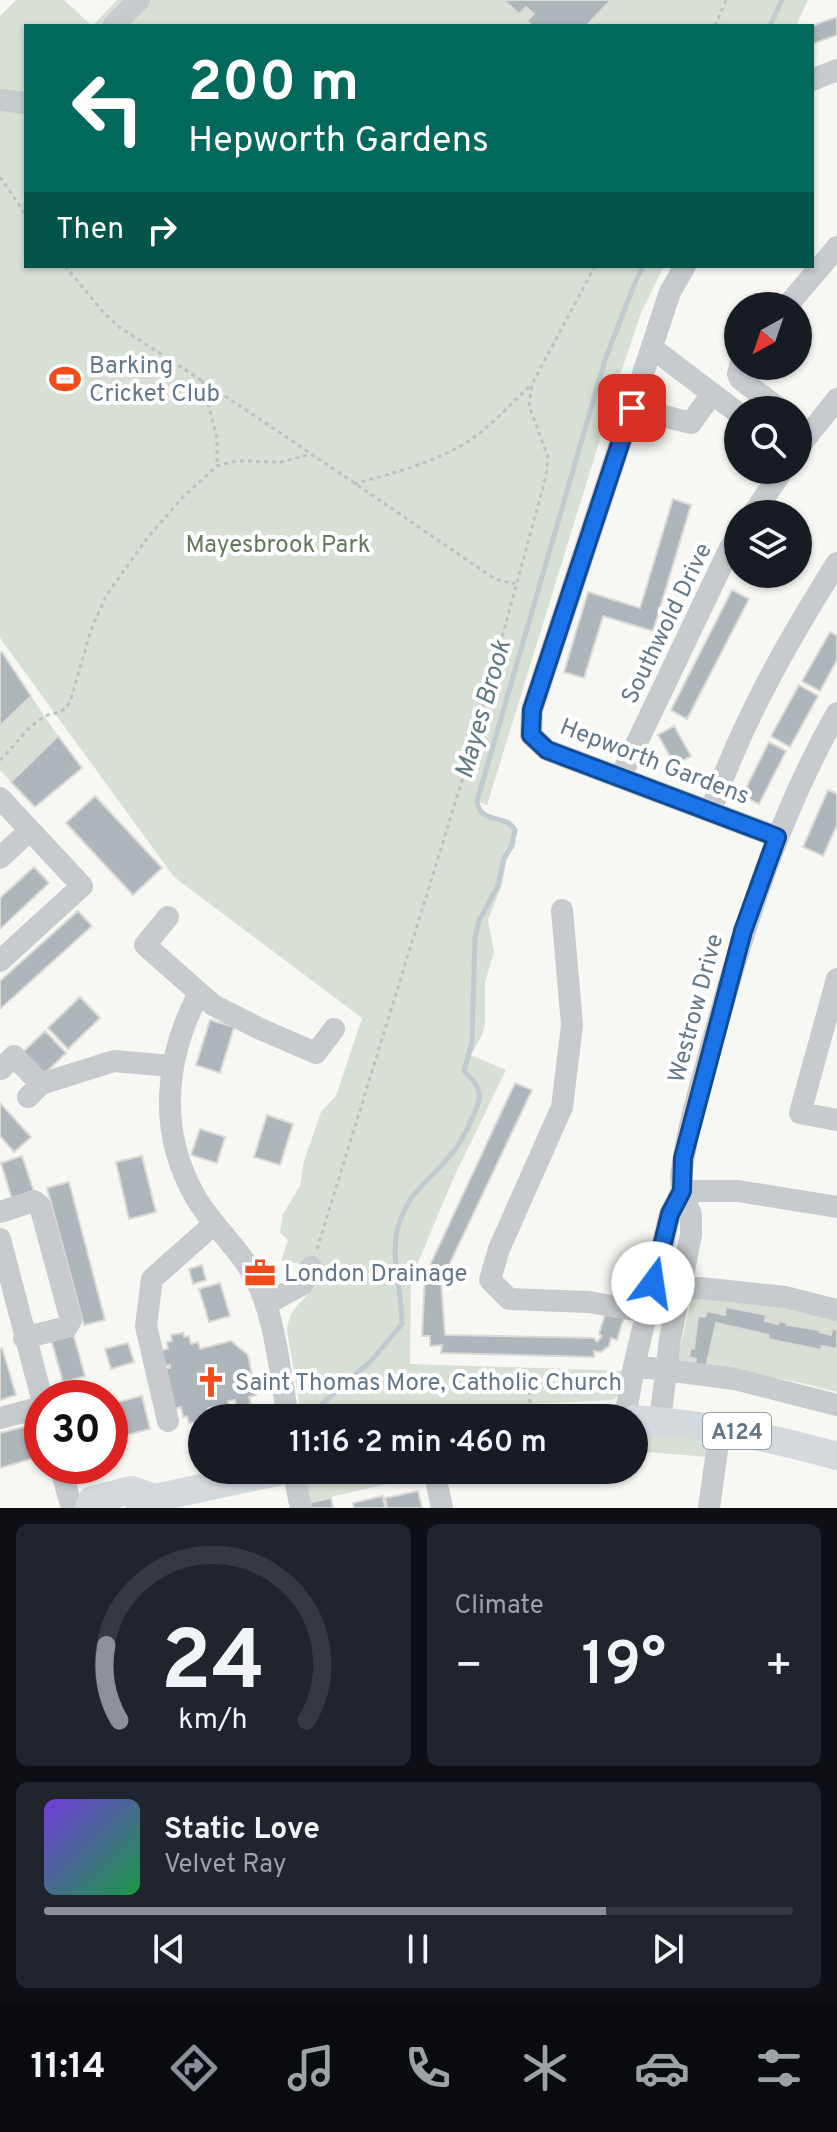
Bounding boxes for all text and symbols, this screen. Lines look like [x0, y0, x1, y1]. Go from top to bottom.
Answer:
text: 200 m [188, 50, 359, 120]
icon: left [56, 56, 160, 160]
text: Hepworth Gardens [188, 119, 489, 165]
icon: right [140, 208, 184, 252]
text: Then [56, 212, 124, 249]
north arrow [724, 292, 812, 380]
map controls [724, 292, 812, 588]
place label: Barking Cricket Club [89, 352, 220, 410]
sports icon: Barking Cricket Club [48, 362, 82, 396]
pin [598, 374, 666, 442]
icon: arrive [610, 386, 654, 430]
button: search [724, 396, 812, 484]
button: layers [724, 500, 812, 588]
park label: Mayesbrook Park [186, 531, 370, 561]
street label: Southwold Drive [616, 539, 720, 709]
water label: Mayes Brook [449, 636, 520, 783]
street label: Hepworth Gardens [555, 713, 753, 813]
street label: Westrow Drive [663, 931, 731, 1086]
position arrow [611, 1241, 695, 1325]
office icon: London Drainage [243, 1256, 277, 1290]
place label: London Drainage [284, 1260, 467, 1290]
church icon: Saint Thomas More, Catholic Church [194, 1365, 228, 1399]
place label: Saint Thomas More, Catholic Church [235, 1369, 622, 1399]
speed limit sign: 30 [24, 1380, 128, 1484]
road number: A124 [703, 1413, 771, 1449]
text: 11:16 · 2 min · 460 m [289, 1425, 547, 1462]
text: Climate [455, 1590, 544, 1623]
text: 24 [161, 1614, 265, 1719]
text: 19° [581, 1630, 666, 1706]
text: − [455, 1640, 483, 1696]
text: + [765, 1640, 793, 1696]
text: km/h [179, 1703, 248, 1739]
text: Static Love [164, 1812, 320, 1849]
text: Velvet Ray [164, 1849, 287, 1882]
icon: previous [147, 1927, 191, 1971]
icon: pause [396, 1927, 440, 1971]
icon: next [646, 1927, 690, 1971]
icon: directions [166, 2040, 222, 2096]
icon: music [283, 2040, 339, 2096]
icon: phone [400, 2040, 456, 2096]
icon: climate [517, 2040, 573, 2096]
icon: car [634, 2040, 690, 2096]
icon: filters [751, 2040, 807, 2096]
text: 11:14 [30, 2045, 106, 2091]

